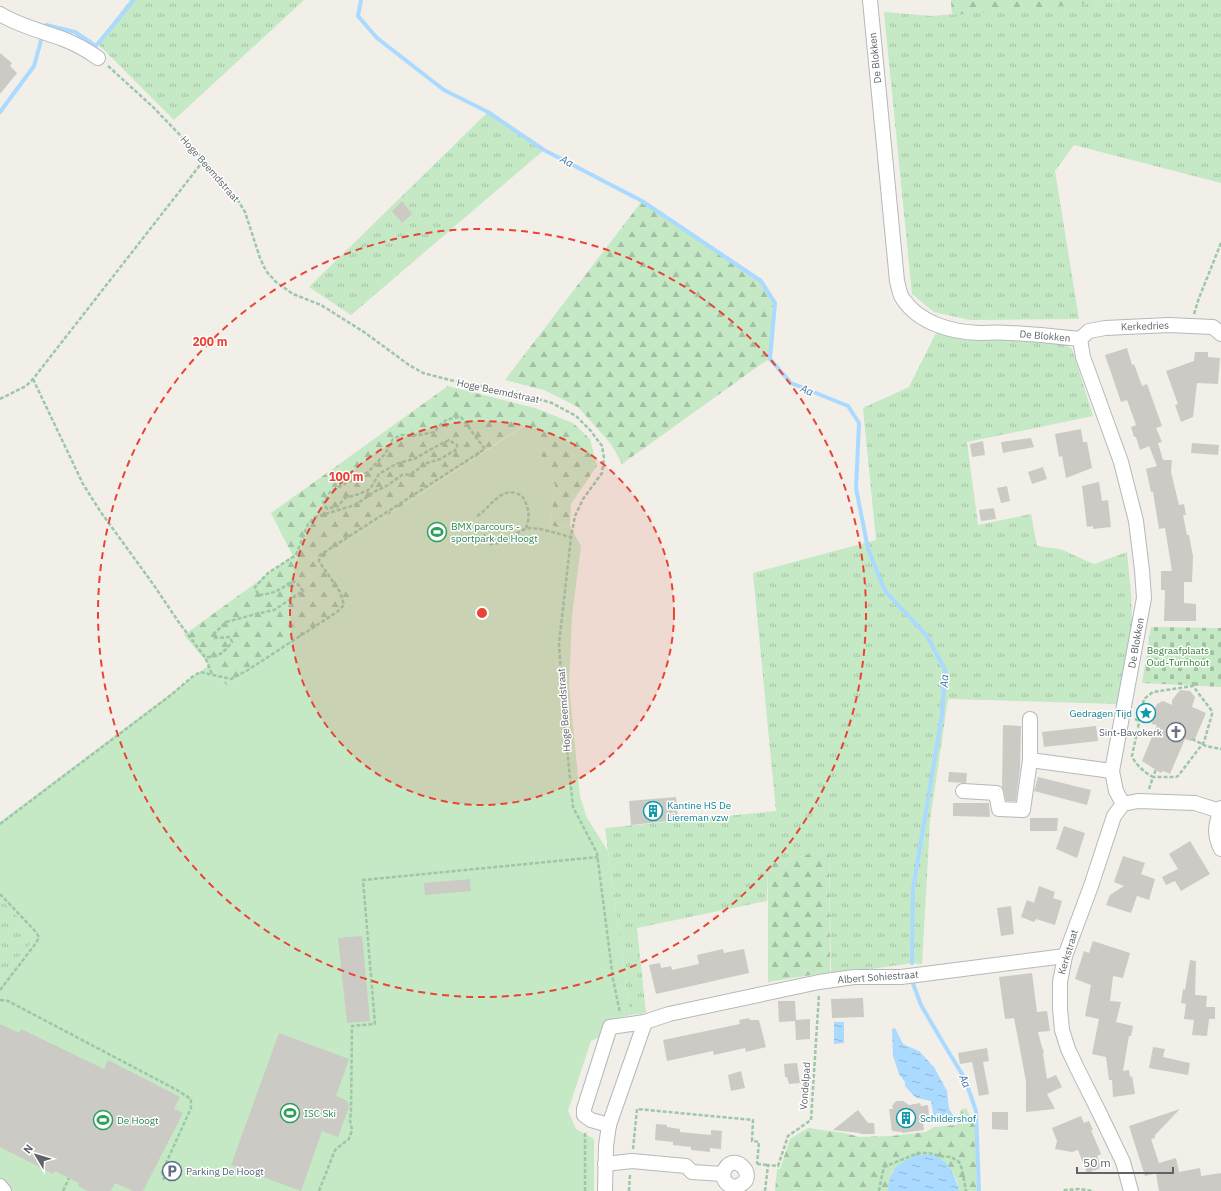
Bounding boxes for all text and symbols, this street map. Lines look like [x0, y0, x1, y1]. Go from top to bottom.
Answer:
street label: De Blokken [866, 32, 884, 84]
street label: Hoge Beemdstraat [178, 133, 243, 205]
water label: Aa [557, 151, 576, 170]
street label: Kerkedries [1121, 319, 1169, 333]
street label: De Blokken [1019, 327, 1071, 345]
text: 200 m [192, 334, 228, 349]
street label: Hoge Beemdstraat [456, 376, 541, 406]
water label: Aa [797, 381, 816, 399]
text: 100 m [328, 469, 364, 484]
place label: BMX parcours - sportpark de Hoogt [451, 520, 538, 545]
sports icon: BMX parcours - sportpark de Hoogt [426, 521, 448, 543]
centre of rings [475, 606, 489, 620]
street label: De Blokken [1125, 617, 1147, 669]
park label: Begraafplaats Oud-Turnhout [1147, 644, 1210, 669]
street label: Hoge Beemdstraat [555, 667, 573, 752]
water label: Aa [937, 674, 951, 689]
place icon: Gedragen Tijd [1135, 702, 1157, 724]
place label: Gedragen Tijd [1070, 707, 1132, 720]
church icon: Sint-Bavokerk [1165, 721, 1187, 743]
place label: Sint-Bavokerk [1099, 726, 1163, 739]
place label: Kantine HS De Liereman vzw [667, 799, 732, 824]
building icon: Kantine HS De Liereman vzw [642, 800, 664, 822]
street label: Kerkstraat [1055, 927, 1081, 976]
street label: Albert Sohiestraat [837, 968, 919, 986]
street label: Vondelpad [797, 1062, 813, 1110]
water label: Aa [956, 1071, 974, 1090]
sports icon: ISC Ski [279, 1102, 301, 1124]
place label: ISC Ski [304, 1107, 336, 1120]
building icon: Schildershof [895, 1107, 917, 1129]
sports icon: De Hoogt [92, 1109, 114, 1131]
place label: Schildershof [920, 1112, 977, 1125]
place label: De Hoogt [117, 1114, 159, 1127]
north arrow [16, 1135, 56, 1175]
text: N [20, 1141, 36, 1156]
scale bar [1077, 1149, 1173, 1175]
text: 50 m [1083, 1155, 1111, 1170]
parking icon: Parking De Hoogt [161, 1160, 183, 1182]
place label: Parking De Hoogt [186, 1165, 264, 1178]

